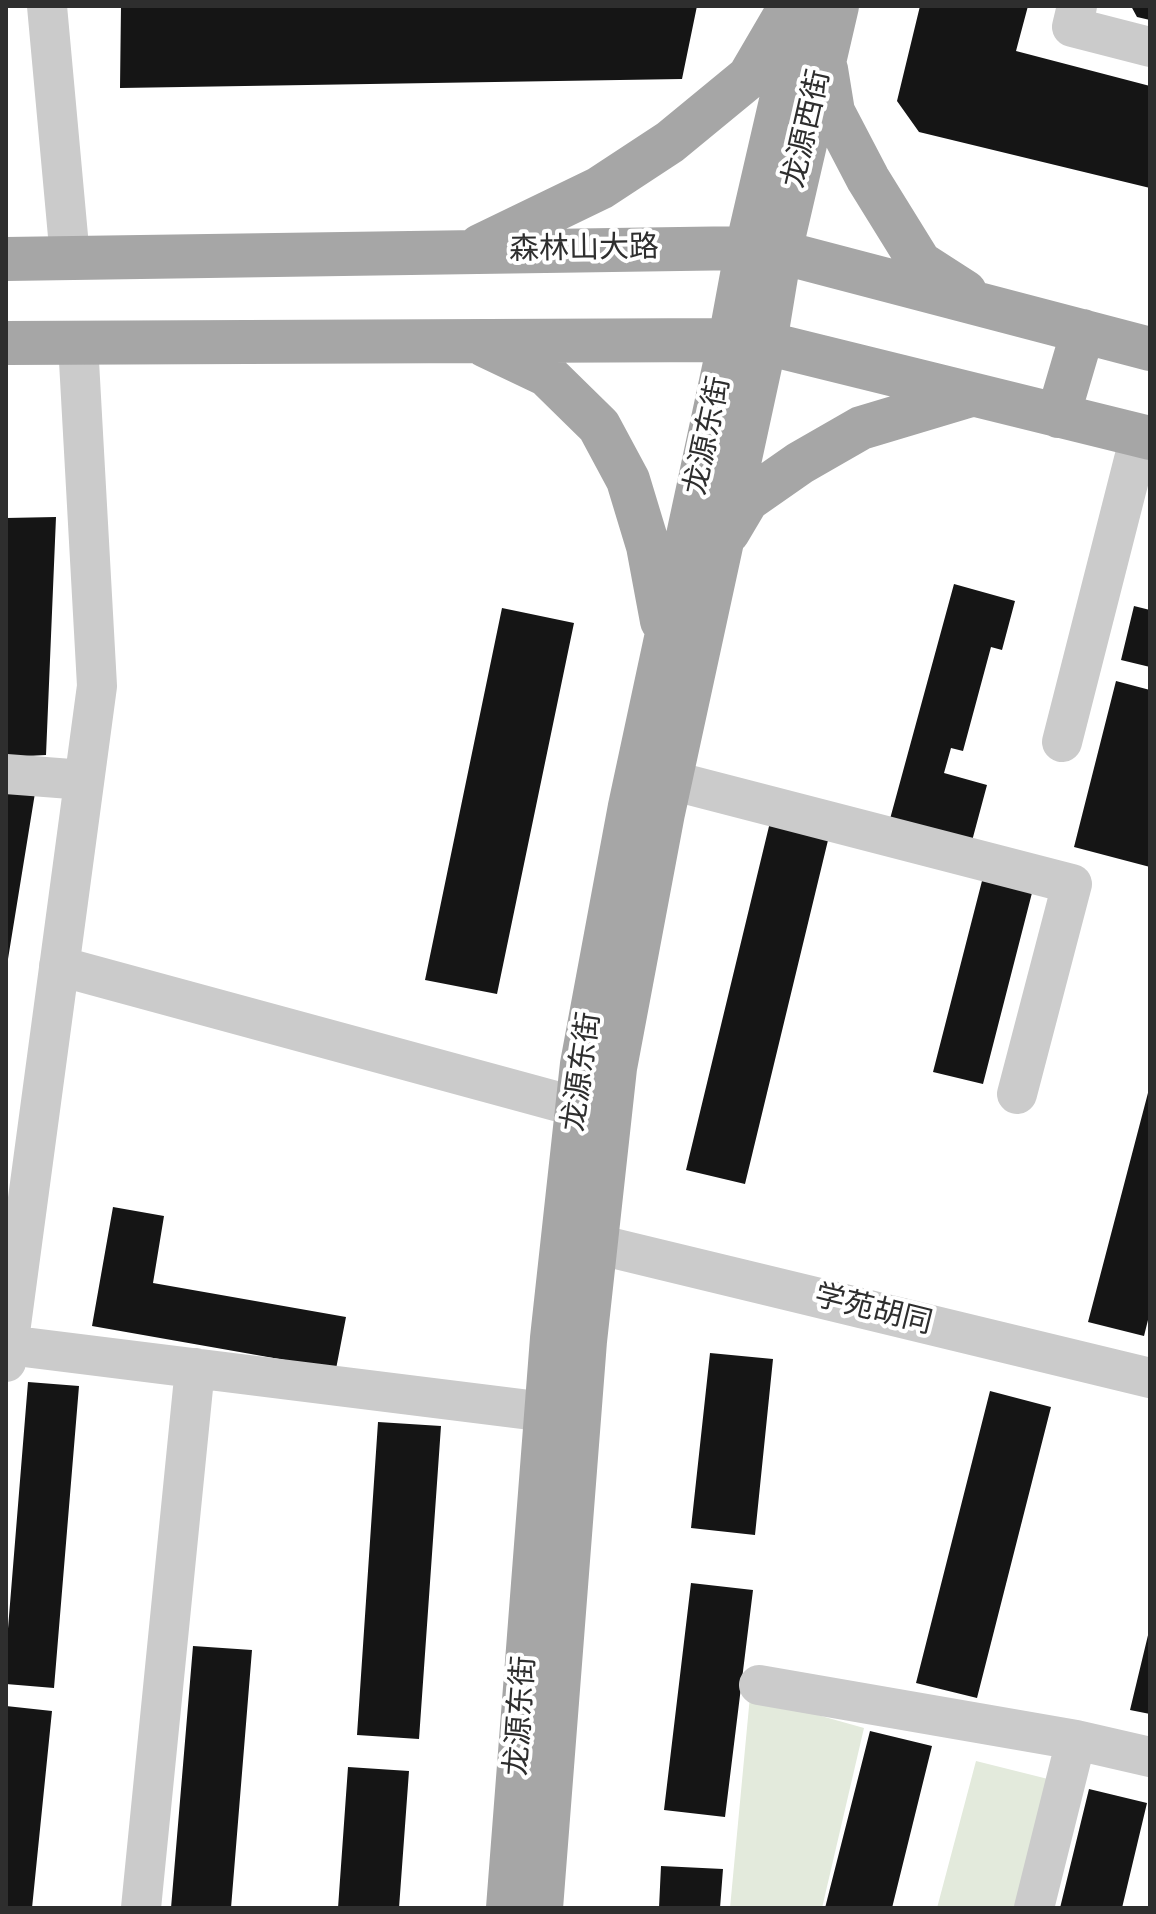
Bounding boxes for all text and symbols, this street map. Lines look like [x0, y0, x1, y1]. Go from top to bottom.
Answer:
street label: 龙源西街 [777, 66, 839, 192]
street label: 森林山大路 [509, 231, 659, 269]
street label: 龙源东街 [679, 374, 739, 498]
street label: 龙源东街 [557, 1010, 609, 1134]
street label: 学苑胡同 [810, 1279, 936, 1343]
street label: 龙源东街 [500, 1655, 544, 1777]

